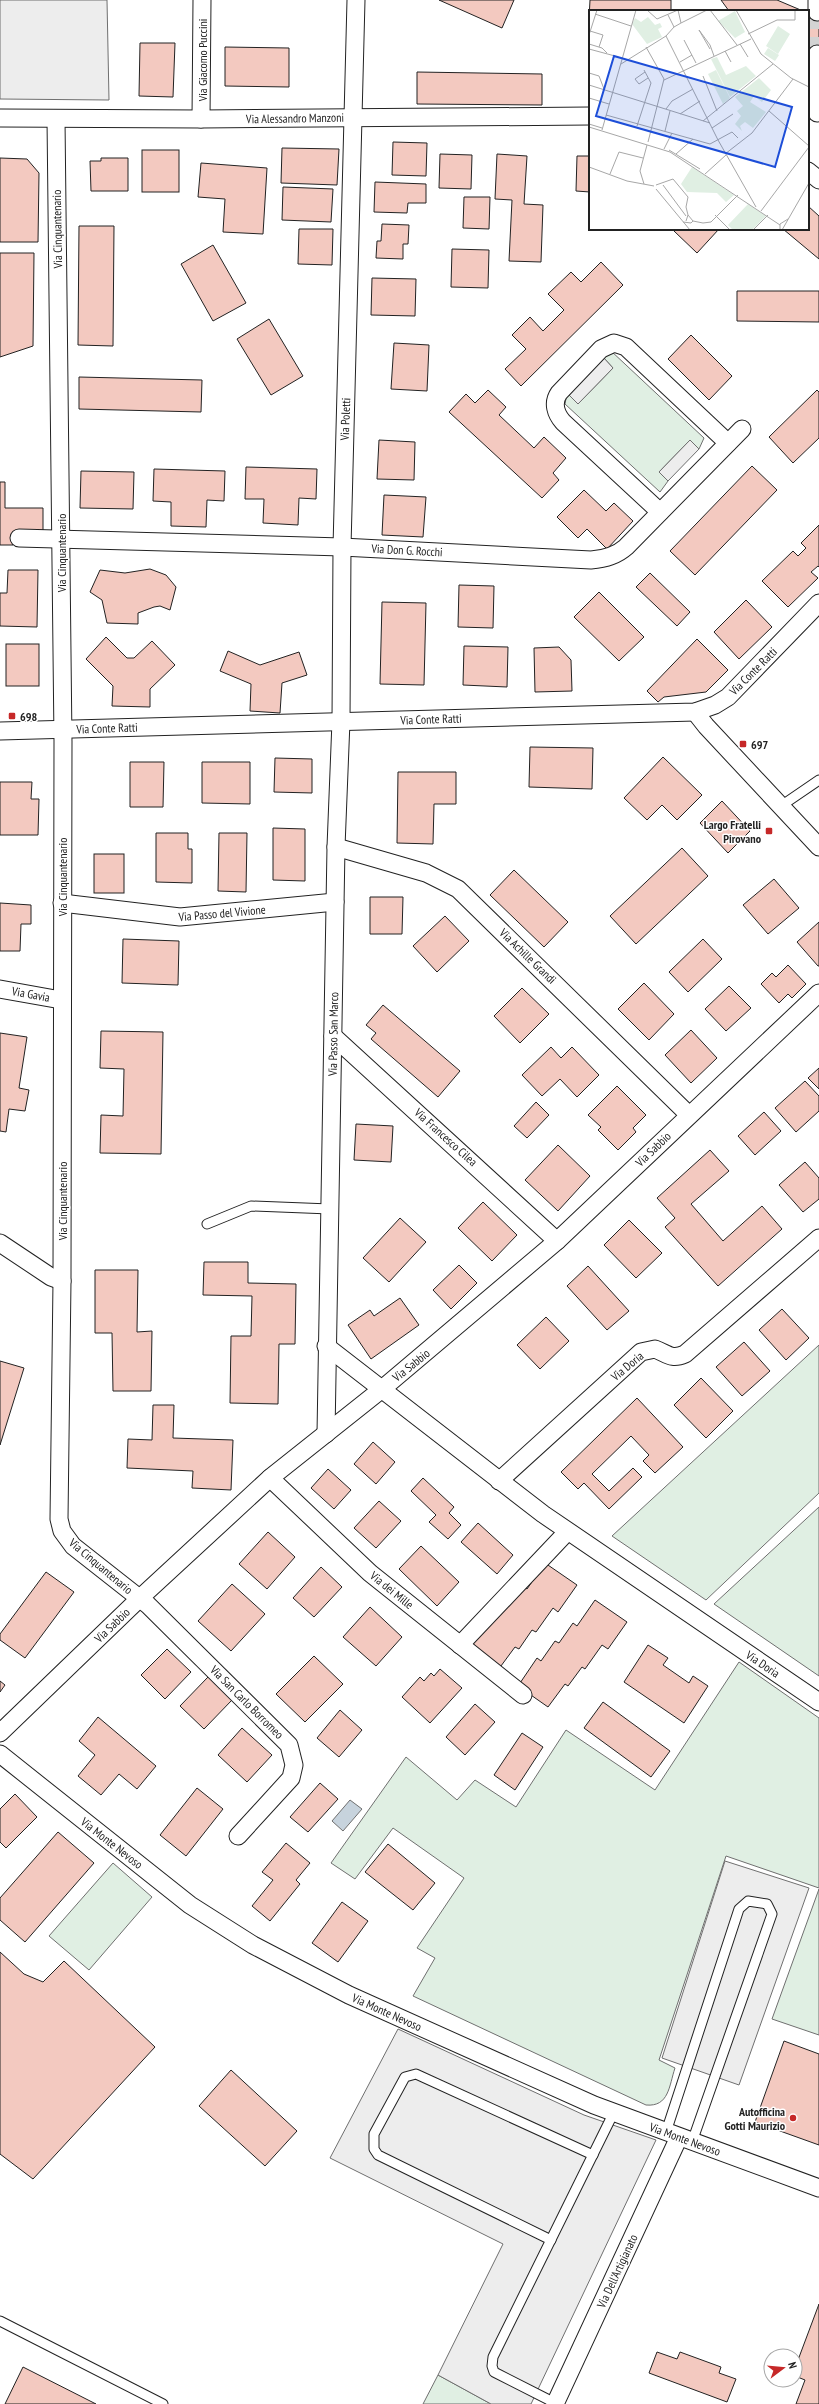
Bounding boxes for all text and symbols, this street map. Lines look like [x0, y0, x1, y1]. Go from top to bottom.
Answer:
inset map [589, 10, 809, 230]
street label: Via Giacomo Puccini [195, 19, 210, 102]
street label: Via Alessandro Manzoni [245, 110, 344, 126]
street label: Via Cinquantenario [49, 190, 65, 269]
street label: Via Poletti [337, 397, 353, 442]
street label: Via Cinquantenario [54, 514, 69, 593]
street label: Via Don G. Rocchi [370, 541, 443, 559]
street label: Via Conte Ratti [725, 644, 780, 699]
place label: 698 [20, 709, 37, 724]
street label: Via Conte Ratti [399, 710, 462, 728]
marker: 698 [7, 711, 17, 721]
street label: Via Conte Ratti [75, 719, 138, 737]
place label: 697 [751, 737, 768, 752]
marker: 697 [738, 739, 748, 749]
place label: Largo Fratelli Pirovano [704, 817, 762, 846]
marker: Largo Fratelli Pirovano [764, 826, 774, 836]
street label: Via Cinquantenario [55, 838, 70, 917]
street label: Via Passo del Vivione [177, 902, 266, 924]
street label: Via Achille Grandi [496, 925, 559, 987]
street label: Via Gavia [10, 983, 51, 1005]
street label: Via Passo San Marco [325, 992, 341, 1077]
street label: Via Francesco Cilea [411, 1104, 481, 1169]
street label: Via Sabbio [631, 1128, 674, 1170]
street label: Via Cinquantenario [55, 1162, 70, 1241]
street label: Via Sabbio [389, 1345, 433, 1385]
street label: Via Doria [607, 1348, 646, 1385]
street label: Via Cinquantenario [65, 1534, 136, 1597]
street label: Via dei Mille [366, 1567, 417, 1612]
street label: Via Sabbio [90, 1604, 133, 1646]
street label: Via Doria [742, 1647, 783, 1681]
street label: Via San Carlo Borromeo [206, 1661, 287, 1742]
street label: Via Monte Nevoso [77, 1814, 146, 1872]
street label: Via Monte Nevoso [349, 1990, 424, 2034]
place label: Autofficina Gotti Maurizio [724, 2104, 786, 2133]
marker: Autofficina Gotti Maurizio [788, 2113, 798, 2123]
street label: Via Monte Nevoso [646, 2119, 723, 2159]
street label: Via Dell'Artigianato [593, 2232, 641, 2311]
north arrow [763, 2348, 803, 2388]
text: N [785, 2360, 800, 2370]

